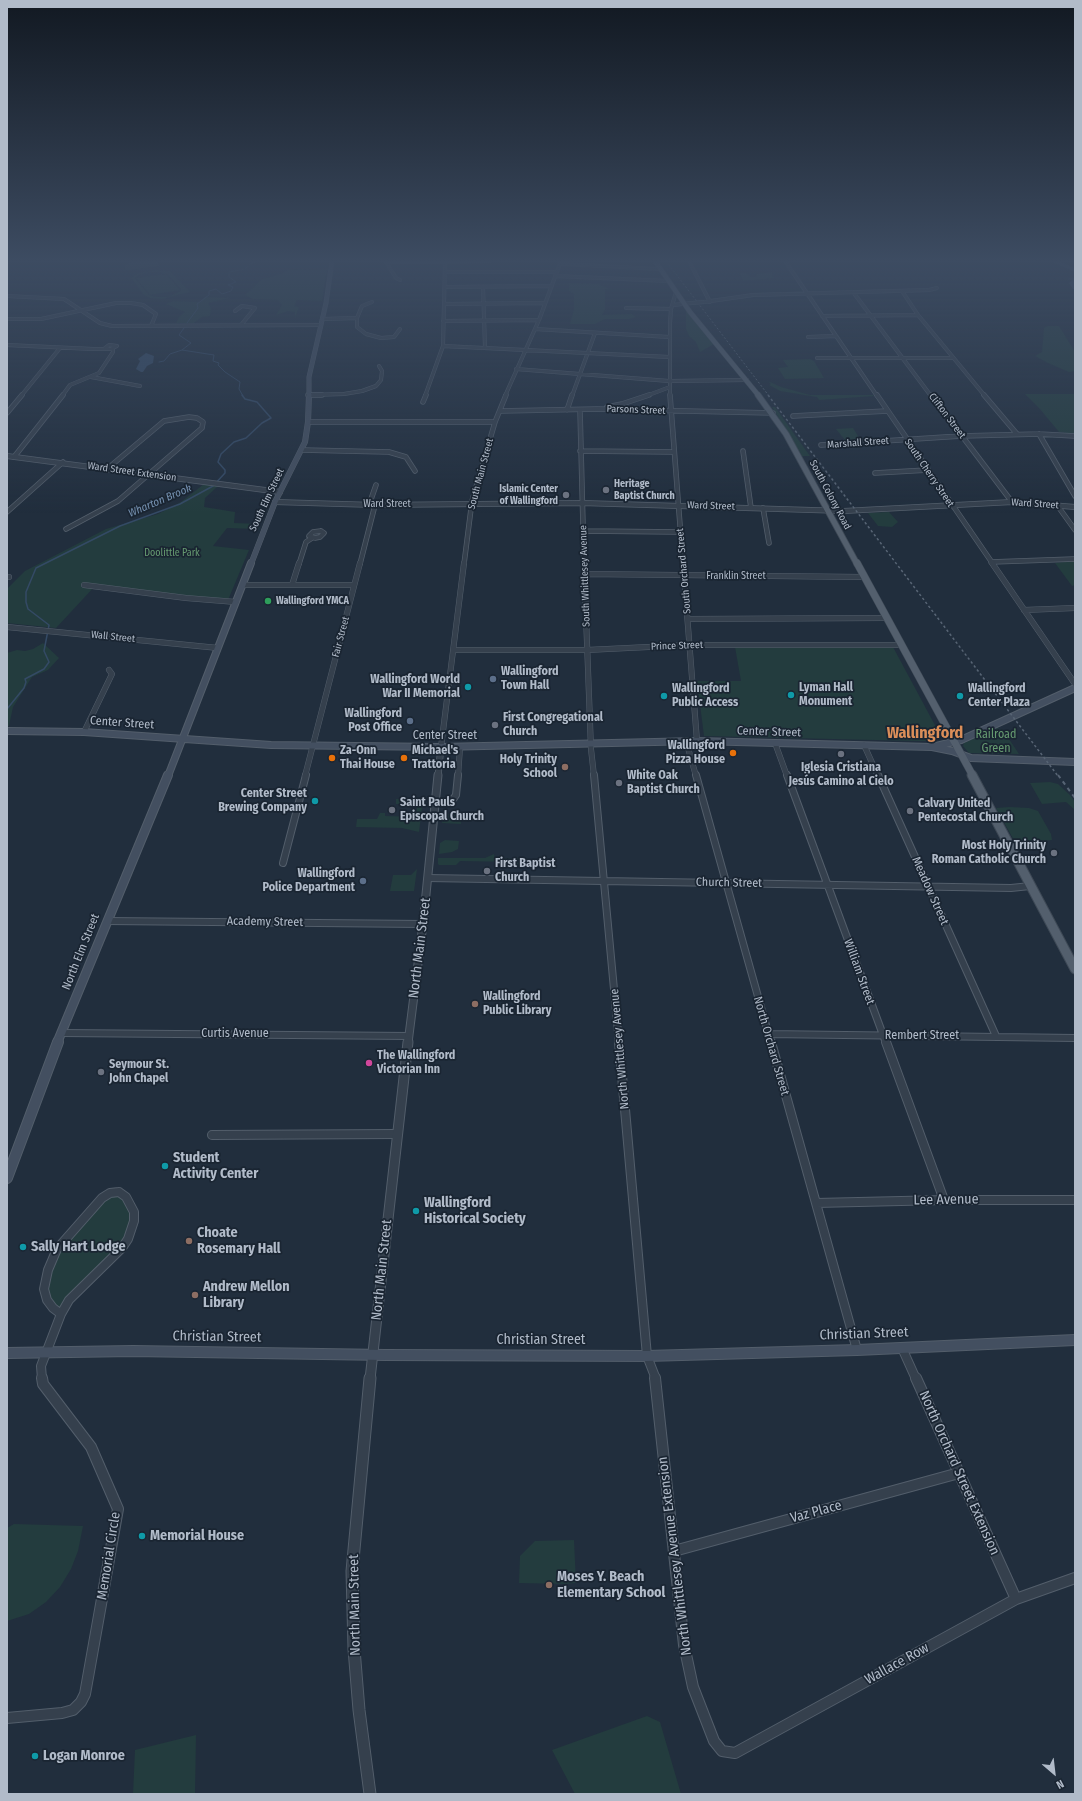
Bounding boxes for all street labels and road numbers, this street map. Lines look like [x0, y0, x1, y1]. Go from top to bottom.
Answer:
street label: Clifton Street [926, 391, 968, 441]
street label: Parsons Street [606, 403, 666, 417]
street label: Marshall Street [827, 435, 889, 451]
street label: South Main Street [466, 437, 496, 511]
street label: South Cherry Street [902, 437, 956, 509]
street label: South Colony Road [807, 458, 853, 532]
street label: Ward Street Extension [87, 460, 177, 484]
street label: South Elm Street [247, 467, 287, 533]
street label: Ward Street [1011, 496, 1059, 512]
street label: Ward Street [363, 498, 411, 510]
street label: Ward Street [687, 499, 735, 513]
street label: South Whittlesey Avenue [577, 525, 593, 627]
street label: South Orchard Street [674, 528, 694, 614]
street label: Franklin Street [706, 570, 766, 582]
street label: Fair Street [330, 615, 352, 659]
street label: Wall Street [90, 629, 136, 645]
street label: Prince Street [651, 639, 703, 653]
street label: Center Street [89, 714, 155, 732]
street label: Center Street [737, 724, 801, 740]
street label: Center Street [413, 729, 477, 743]
street label: Meadow Street [909, 855, 951, 927]
street label: Church Street [696, 875, 762, 891]
street label: North Main Street [405, 897, 435, 999]
street label: North Elm Street [59, 912, 103, 992]
street label: Academy Street [227, 914, 303, 930]
street label: William Street [840, 937, 878, 1007]
street label: North Whittlesey Avenue [608, 988, 632, 1110]
street label: North Orchard Street [750, 995, 792, 1097]
street label: Curtis Avenue [201, 1027, 269, 1041]
street label: Rembert Street [885, 1029, 959, 1043]
street label: Lee Avenue [913, 1191, 979, 1209]
street label: North Main Street [368, 1219, 396, 1321]
street label: Christian Street [819, 1324, 909, 1344]
street label: Christian Street [172, 1328, 262, 1346]
street label: Christian Street [497, 1332, 585, 1348]
street label: North Orchard Street Extension [915, 1388, 1003, 1558]
street label: North Whittlesey Avenue Extension [654, 1456, 696, 1656]
street label: Vaz Place [788, 1497, 844, 1527]
street label: Memorial Circle [94, 1511, 124, 1601]
street label: North Main Street [346, 1554, 364, 1656]
street label: Wallace Row [862, 1639, 932, 1689]

